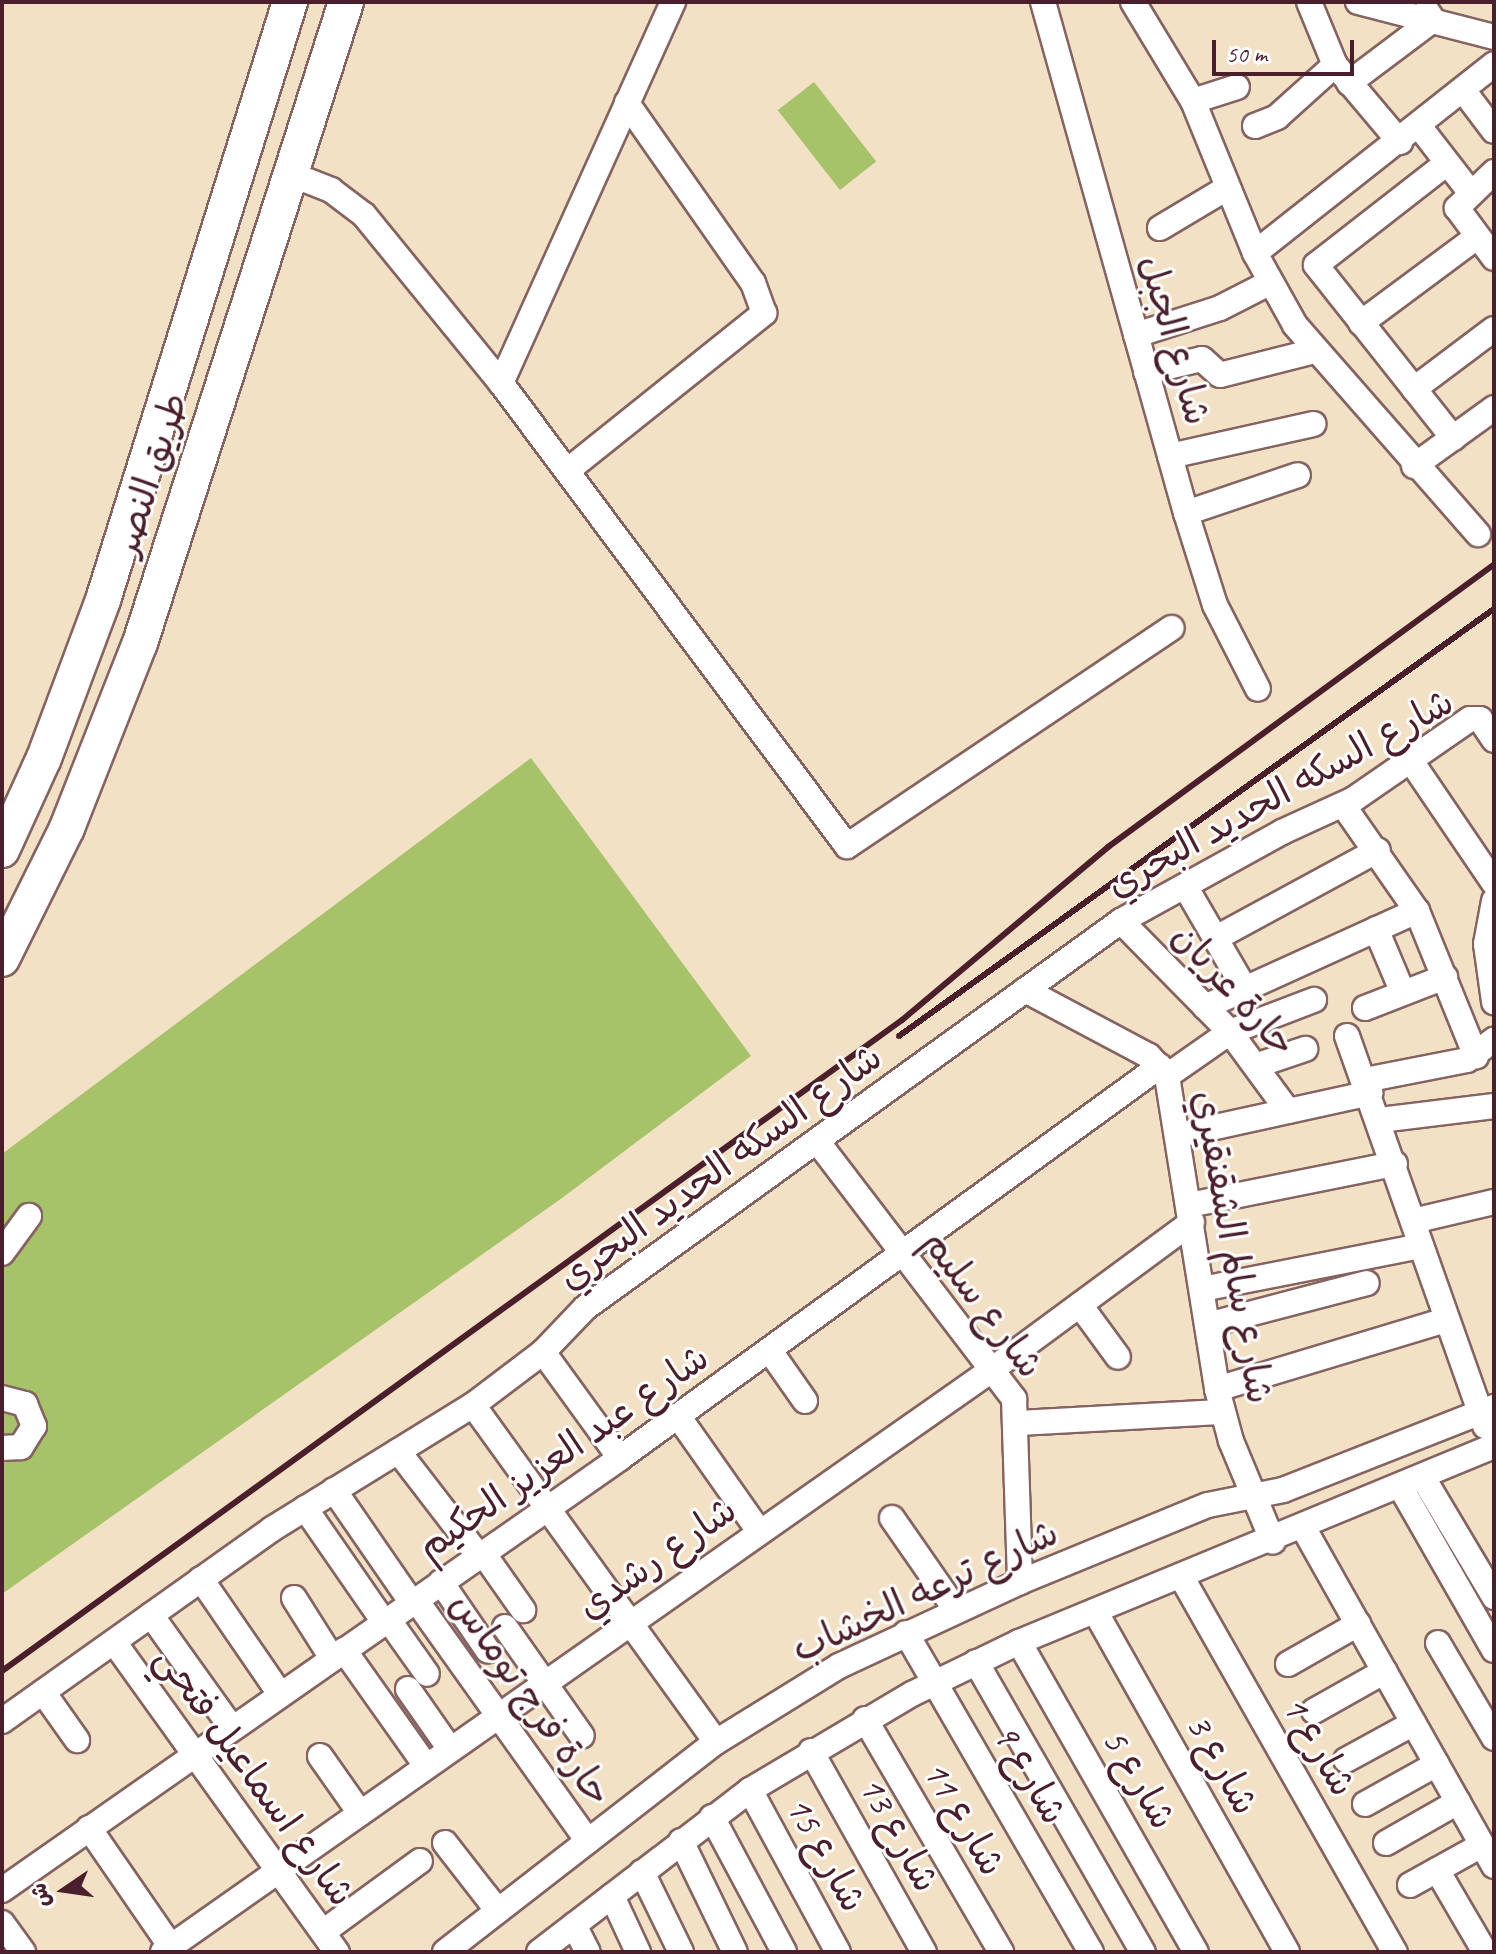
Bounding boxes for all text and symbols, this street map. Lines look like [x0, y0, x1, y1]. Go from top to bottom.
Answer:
scale bar [1216, 24, 1358, 74]
text: 50 m [1226, 39, 1267, 69]
street label: شارع الجبل [1129, 250, 1221, 430]
street label: طريق النصر [102, 387, 198, 561]
street label: شارع السكه الحديد البحري [1099, 679, 1461, 907]
street label: حارة عريان [1162, 914, 1306, 1066]
street label: شارع السكه الحديد البحري [549, 1034, 891, 1300]
street label: شارع سالم الشقنقيري [1183, 1087, 1283, 1407]
street label: شارع سليم [913, 1221, 1053, 1387]
street label: شارع عبد العزيز الحكيم [409, 1334, 717, 1570]
street label: شارع رشدي [569, 1487, 745, 1629]
street label: شارع ترعه الخشاب [785, 1509, 1065, 1673]
street label: حارة فرج توماس [440, 1583, 622, 1815]
street label: شارع اسماعيل فتحي [145, 1637, 365, 1915]
street label: شارع 1 [1272, 1688, 1366, 1804]
street label: شارع 3 [1176, 1705, 1268, 1823]
street label: شارع 9 [983, 1716, 1077, 1832]
street label: شارع 5 [1092, 1721, 1186, 1837]
street label: شارع 11 [913, 1752, 1015, 1884]
street label: شارع 13 [849, 1768, 949, 1900]
street label: شارع 15 [776, 1788, 876, 1920]
north arrow [24, 1850, 104, 1930]
text: ش [24, 1880, 57, 1910]

